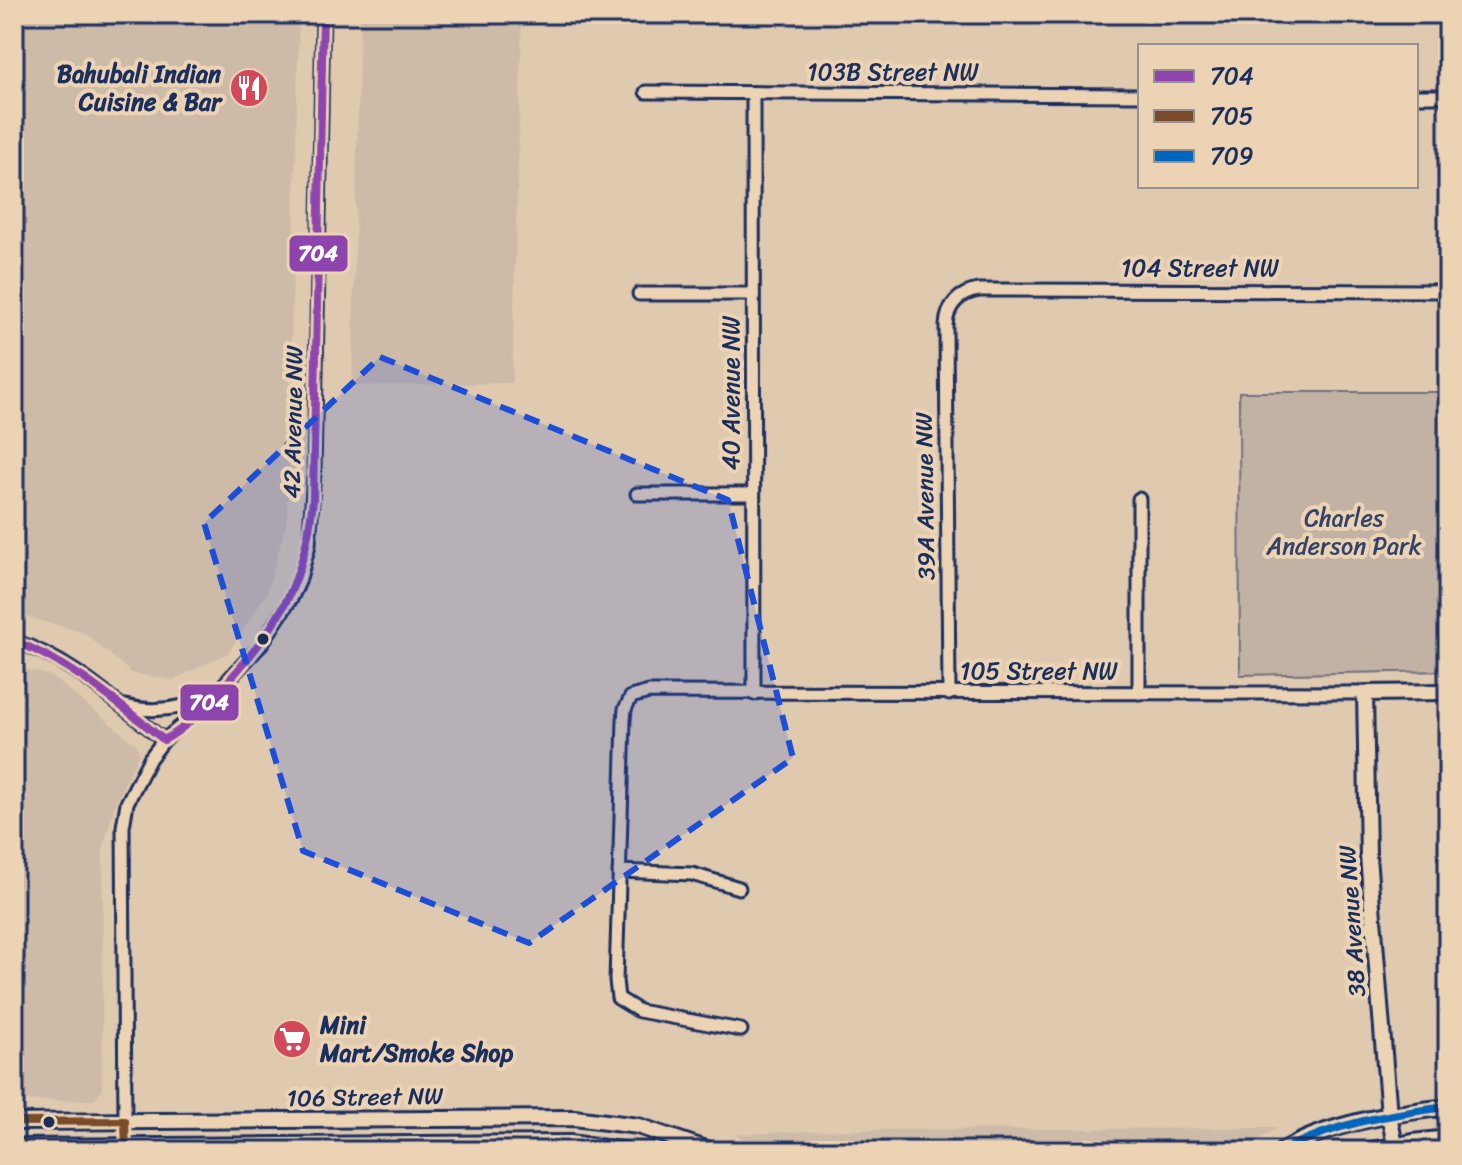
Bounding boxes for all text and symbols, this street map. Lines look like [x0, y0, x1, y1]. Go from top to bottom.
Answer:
legend [1138, 44, 1418, 188]
street label: 103B Street NW [807, 51, 979, 93]
place label: Bahubali Indian Cuisine & Bar [57, 53, 223, 123]
text: 704 [1210, 55, 1254, 97]
restaurant icon: Bahubali Indian Cuisine & Bar [228, 67, 270, 109]
text: 705 [1210, 95, 1254, 137]
text: 709 [1210, 135, 1254, 177]
line badge: 704 [288, 234, 349, 273]
text: 704 [298, 234, 338, 273]
street label: 104 Street NW [1121, 247, 1279, 289]
street label: 40 Avenue NW [710, 315, 752, 470]
street label: 42 Avenue NW [271, 345, 315, 499]
street label: 39A Avenue NW [903, 411, 947, 580]
park label: Charles Anderson Park [1265, 497, 1422, 567]
unlabelled marker [255, 631, 271, 647]
street label: 105 Street NW [960, 650, 1118, 692]
line badge: 704 [179, 683, 240, 722]
text: 704 [189, 683, 229, 722]
street label: 38 Avenue NW [1326, 843, 1378, 998]
place label: Mini Mart/Smoke Shop [319, 1004, 513, 1074]
supermarket icon: Mini Mart/Smoke Shop [271, 1018, 313, 1060]
street label: 106 Street NW [286, 1075, 444, 1119]
unlabelled marker [41, 1114, 57, 1130]

